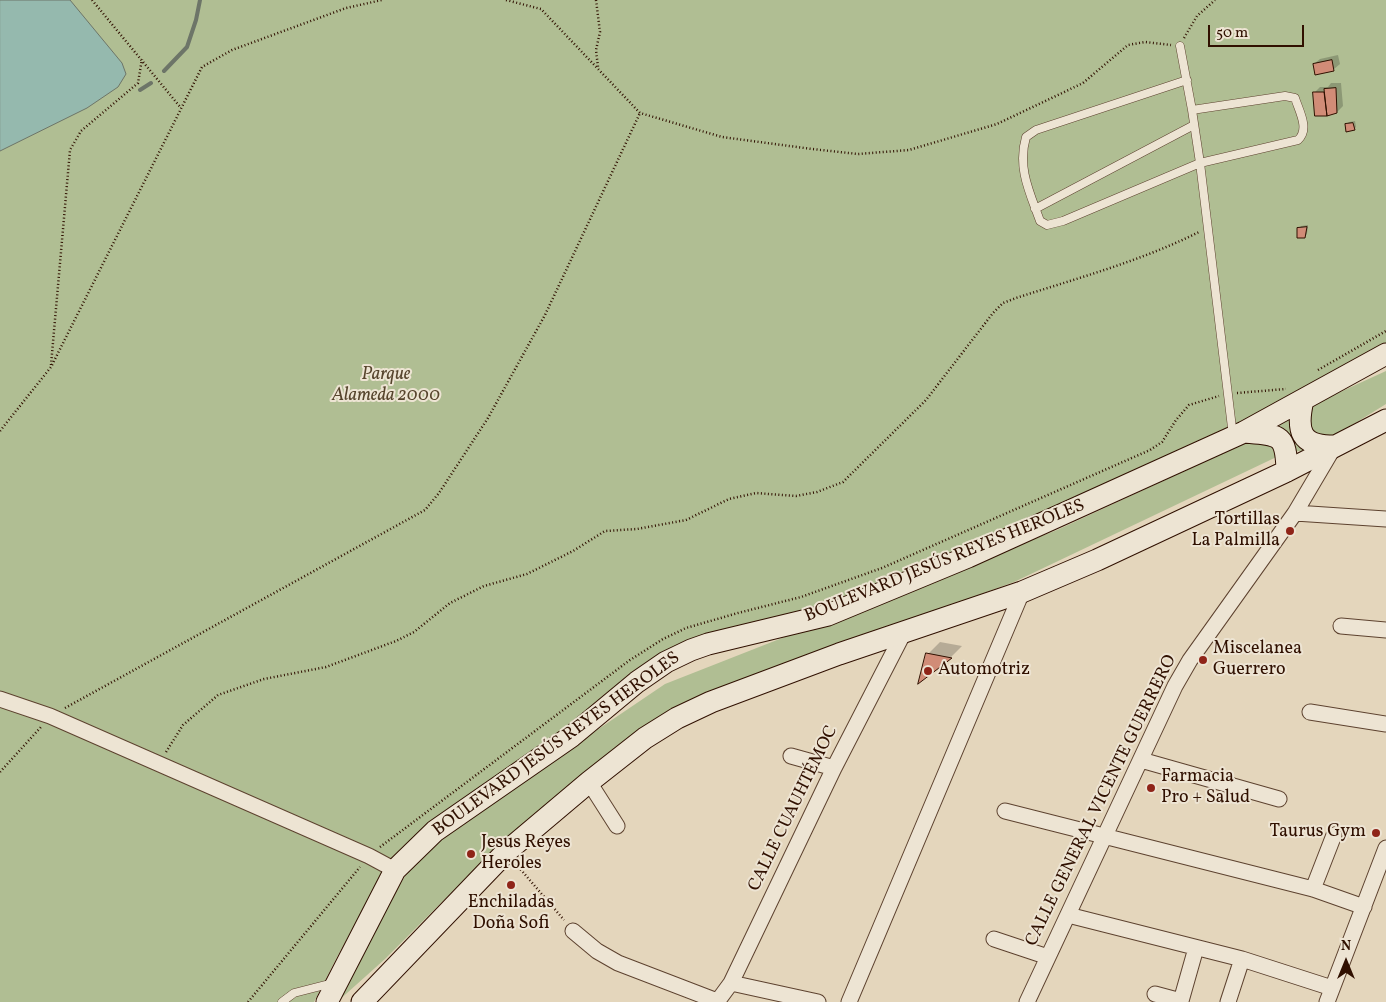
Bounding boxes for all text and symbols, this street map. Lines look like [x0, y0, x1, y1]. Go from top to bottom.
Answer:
scale bar [1211, 15, 1307, 47]
text: 50 m [1216, 23, 1248, 44]
park label: Parque Alameda 2000 [332, 365, 440, 408]
street label: BOULEVARD JESÚS REYES HEROLES [802, 496, 1088, 628]
place label: Tortillas La Palmilla [1191, 510, 1280, 552]
marker: Tortillas La Palmilla [1284, 525, 1296, 537]
place label: Miscelanea Guerrero [1213, 639, 1302, 682]
street label: BOULEVARD JESÚS REYES HEROLES [429, 648, 685, 842]
street label: CALLE GENERAL VICENTE GUERRERO [1022, 652, 1182, 950]
marker: Miscelanea Guerrero [1197, 654, 1209, 666]
place label: Automotriz [938, 660, 1030, 682]
marker: Automotriz [922, 665, 934, 677]
street label: CALLE CUAUHTÉMOC [744, 723, 844, 895]
place label: Farmacia Pro + Salud [1161, 767, 1250, 810]
marker: Farmacia Pro + Salud [1145, 782, 1157, 794]
place label: Taurus Gym [1270, 822, 1366, 844]
marker: Taurus Gym [1370, 827, 1382, 839]
place label: Jesus Reyes Heroles [481, 833, 571, 876]
marker: Jesus Reyes Heroles [465, 848, 477, 860]
marker: Enchiladas Doña Sofi [505, 879, 517, 891]
place label: Enchiladas Doña Sofi [468, 893, 554, 936]
north arrow [1321, 937, 1371, 987]
text: N [1341, 937, 1351, 956]

